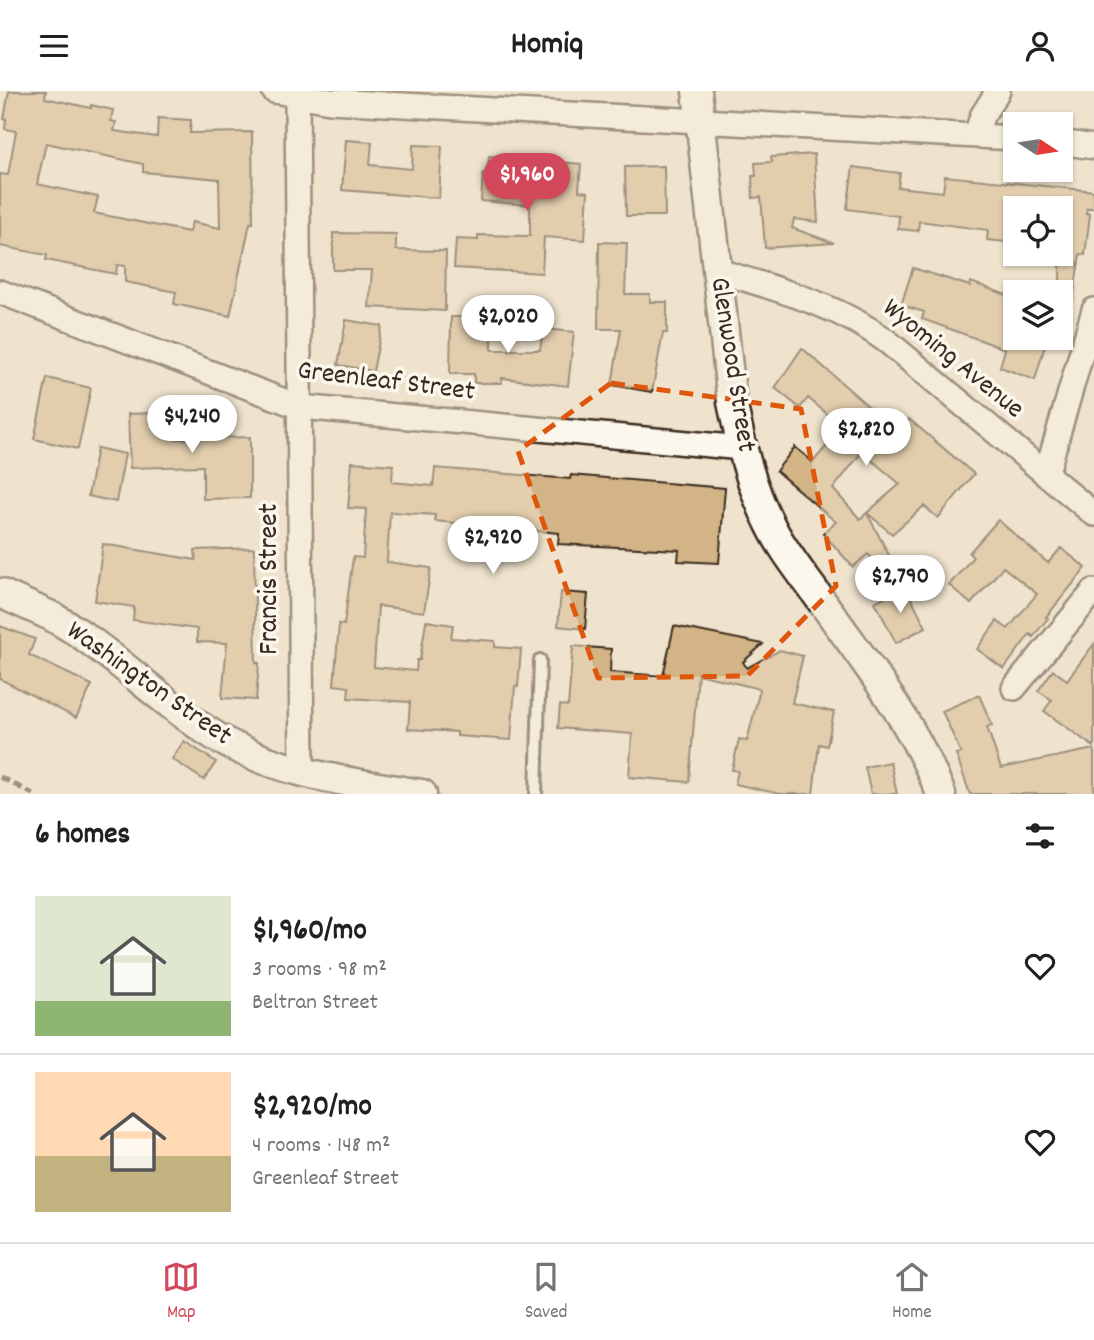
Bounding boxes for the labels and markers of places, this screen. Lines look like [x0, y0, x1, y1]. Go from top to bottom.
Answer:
pin: $1,960 [470, 153, 584, 213]
pin: $2,020 [451, 295, 565, 355]
pin: $4,240 [135, 395, 249, 455]
pin: $2,820 [809, 409, 923, 468]
pin: $2,920 [436, 517, 550, 576]
pin: $2,790 [843, 555, 957, 615]

